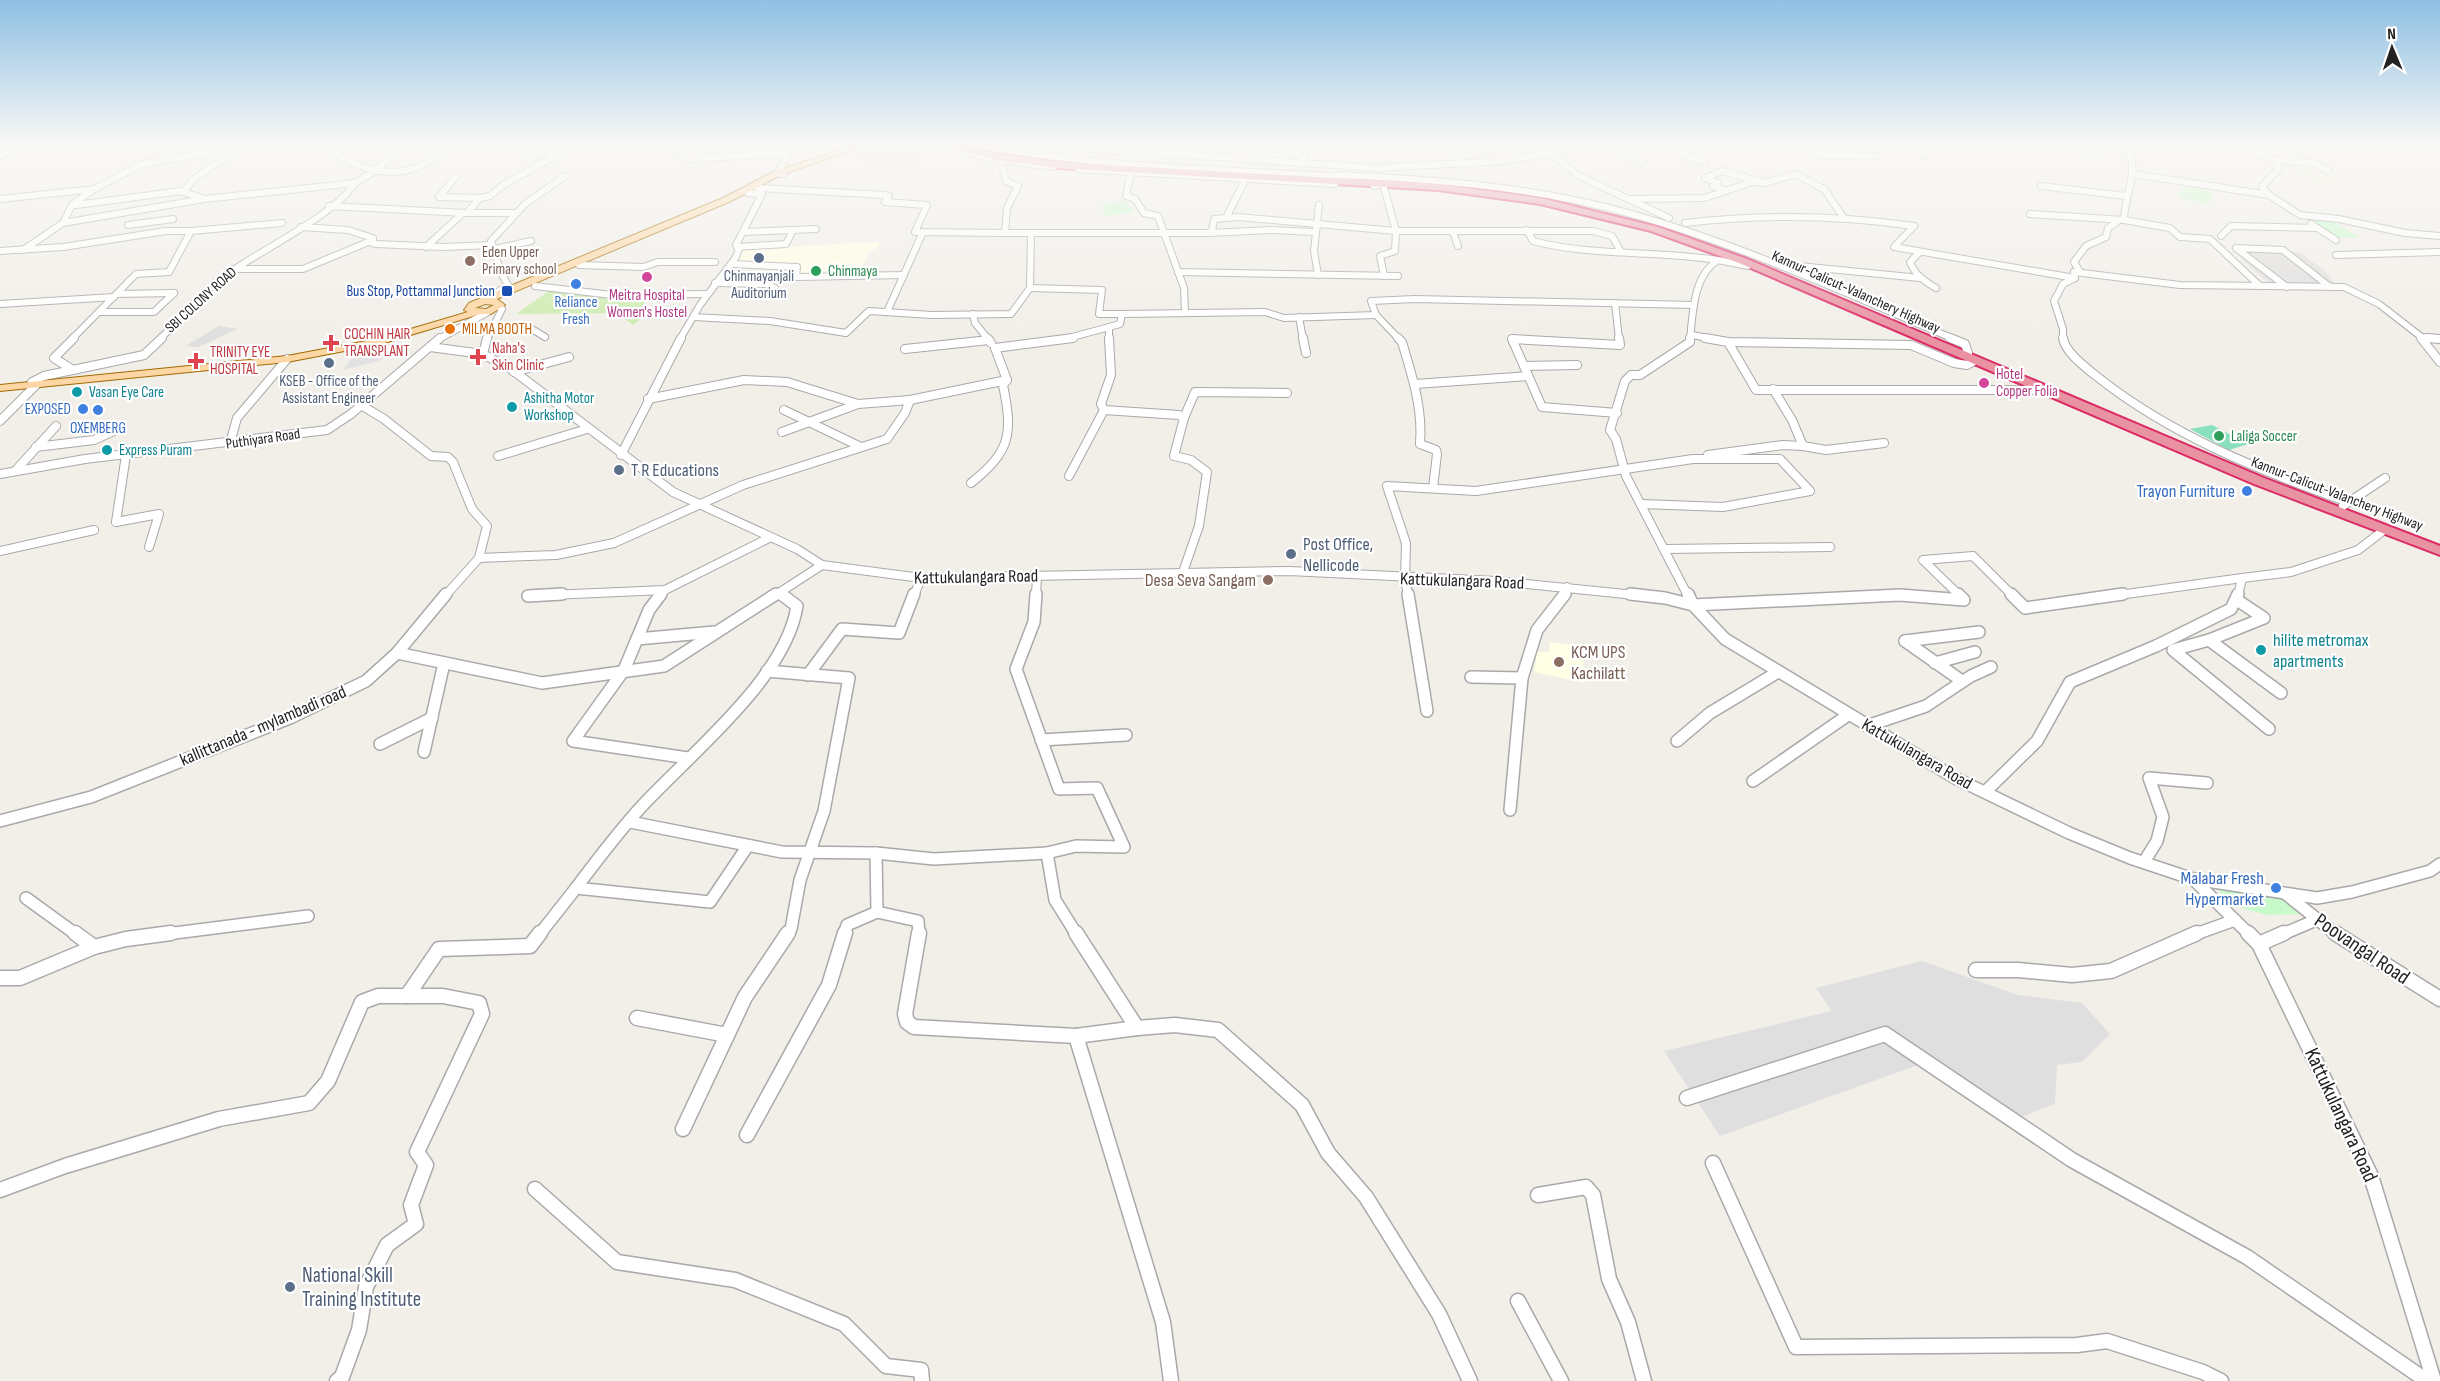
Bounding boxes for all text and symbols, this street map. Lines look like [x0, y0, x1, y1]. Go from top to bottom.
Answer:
north arrow [2362, 18, 2422, 78]
text: N [2387, 25, 2396, 44]
place label: Eden Upper Primary school [482, 243, 556, 279]
street label: Kannur-Calicut-Valanchery Highway [1769, 246, 1943, 338]
marker: Chinmayanjali Auditorium [752, 251, 766, 265]
marker: Eden Upper Primary school [463, 254, 477, 268]
place label: Chinmaya [828, 262, 878, 281]
street label: SBI COLONY ROAD [161, 263, 241, 337]
marker: Chinmaya [809, 264, 823, 278]
place label: Chinmayanjali Auditorium [724, 267, 794, 303]
marker: Meitra Hospital Women's Hostel [640, 270, 654, 284]
marker: Reliance Fresh [569, 277, 583, 291]
place label: Bus Stop, Pottammal Junction [346, 282, 495, 301]
marker: Bus Stop, Pottammal Junction [500, 284, 514, 298]
place label: Meitra Hospital Women's Hostel [607, 286, 687, 322]
place label: Reliance Fresh [555, 293, 597, 329]
place label: MILMA BOOTH [462, 320, 532, 339]
marker: MILMA BOOTH [443, 322, 457, 336]
place label: COCHIN HAIR TRANSPLANT [344, 325, 411, 361]
marker: COCHIN HAIR TRANSPLANT [322, 334, 340, 352]
place label: Naha's Skin Clinic [492, 339, 544, 375]
place label: TRINITY EYE HOSPITAL [210, 343, 270, 379]
marker: Naha's Skin Clinic [469, 348, 487, 366]
marker: TRINITY EYE HOSPITAL [187, 352, 205, 370]
marker: KSEB - Office of the Assistant Engineer [322, 356, 336, 370]
place label: Hotel Copper Folia [1996, 365, 2058, 401]
place label: KSEB - Office of the Assistant Engineer [279, 372, 379, 408]
marker: Hotel Copper Folia [1977, 376, 1991, 390]
place label: Vasan Eye Care [89, 383, 164, 402]
marker: Vasan Eye Care [70, 385, 84, 399]
place label: Ashitha Motor Workshop [523, 389, 595, 425]
place label: EXPOSED [25, 400, 71, 419]
marker: Ashitha Motor Workshop [505, 400, 519, 414]
marker: EXPOSED [76, 402, 90, 416]
marker: OXEMBERG [91, 403, 105, 417]
place label: OXEMBERG [70, 419, 126, 438]
street label: Puthiyara Road [225, 424, 301, 454]
place label: Laliga Soccer [2231, 427, 2298, 446]
marker: Laliga Soccer [2212, 429, 2226, 443]
place label: Express Puram [119, 441, 192, 460]
marker: Express Puram [100, 443, 114, 457]
street label: Kannur-Calicut-Valanchery Highway [2248, 452, 2426, 536]
place label: T R Educations [631, 460, 719, 481]
marker: T R Educations [612, 463, 626, 477]
place label: Trayon Furniture [2137, 481, 2235, 502]
marker: Trayon Furniture [2240, 484, 2254, 498]
place label: Post Office, Nellicode [1303, 534, 1373, 576]
marker: Post Office, Nellicode [1284, 547, 1298, 561]
street label: Kattukulangara Road [914, 565, 1038, 589]
street label: Kattukulangara Road [1399, 568, 1525, 594]
place label: Desa Seva Sangam [1145, 570, 1256, 591]
marker: Desa Seva Sangam [1261, 573, 1275, 587]
place label: hilite metromax apartments [2273, 630, 2369, 672]
place label: KCM UPS Kachilatt [1571, 642, 1626, 684]
marker: hilite metromax apartments [2254, 643, 2268, 657]
marker: KCM UPS Kachilatt [1552, 655, 1566, 669]
street label: kallittanada - mylambadi road [177, 681, 349, 771]
street label: Kattukulangara Road [1858, 714, 1976, 794]
place label: Malabar Fresh Hypermarket [2181, 868, 2265, 910]
marker: Malabar Fresh Hypermarket [2269, 881, 2283, 895]
street label: Poovangal Road [2310, 908, 2414, 990]
street label: Kattukulangara Road [2299, 1044, 2383, 1186]
place label: National Skill Training Institute [302, 1263, 421, 1312]
marker: National Skill Training Institute [283, 1280, 297, 1294]

